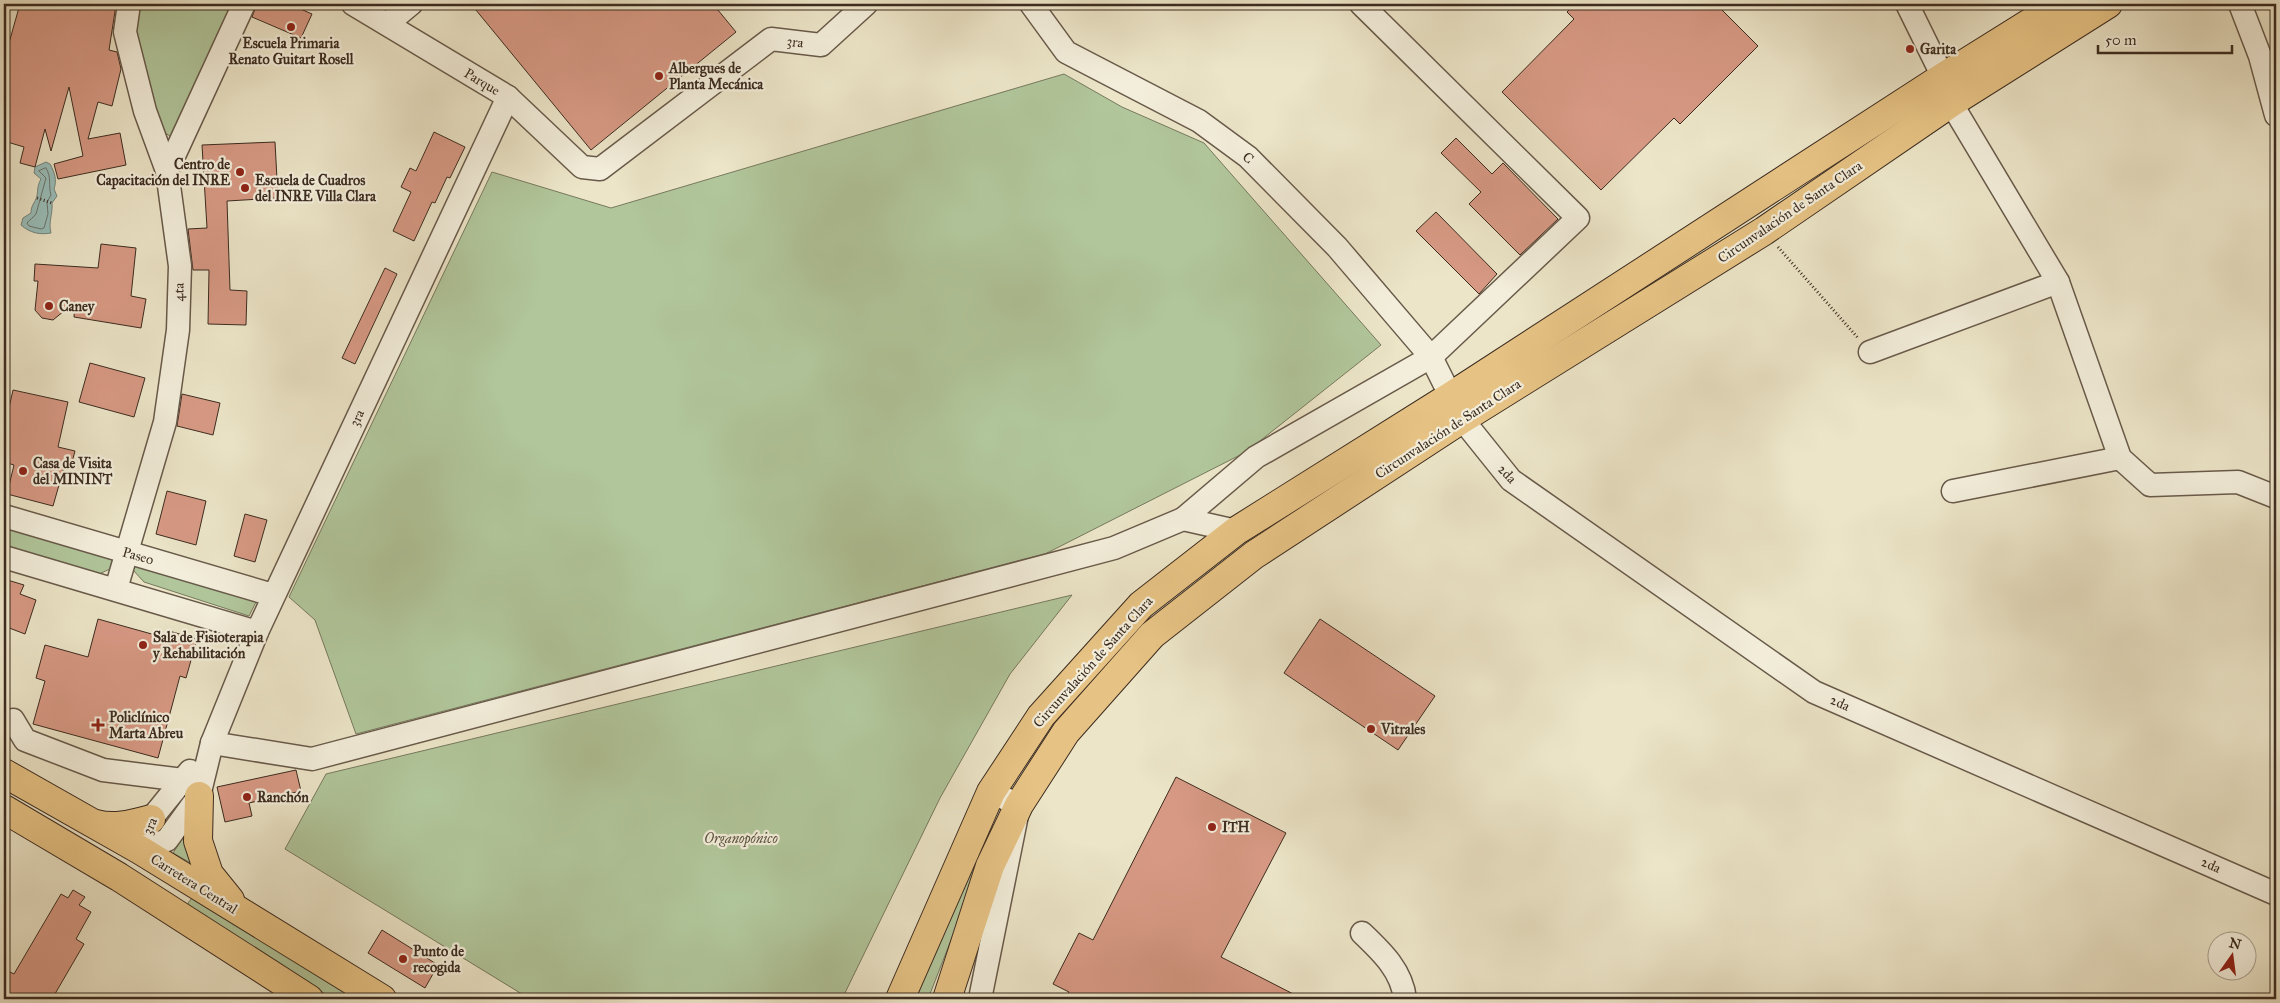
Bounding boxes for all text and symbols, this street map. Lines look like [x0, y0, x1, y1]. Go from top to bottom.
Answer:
marker: Escuela Primaria Renato Guitart Rosell [285, 21, 297, 33]
scale bar [2098, 22, 2231, 54]
text: 50 m [2105, 31, 2137, 49]
street label: 3ra [786, 33, 804, 51]
place label: Escuela Primaria Renato Guitart Rosell [228, 35, 355, 68]
place label: Garita [1920, 41, 1957, 58]
marker: Garita [1904, 43, 1916, 55]
place label: Albergues de Planta Mecánica [668, 60, 764, 93]
street label: Parque [460, 65, 503, 100]
marker: Albergues de Planta Mecánica [653, 70, 665, 82]
street label: C [1239, 148, 1257, 168]
place label: Centro de Capacitación del INRE [96, 156, 230, 190]
street label: Circunvalación de Santa Clara [1714, 157, 1866, 267]
marker: Centro de Capacitación del INRE [234, 166, 246, 178]
place label: Escuela de Cuadros del INRE Villa Clara [255, 172, 377, 205]
marker: Escuela de Cuadros del INRE Villa Clara [239, 182, 251, 194]
street label: 4ta [170, 282, 188, 301]
place label: Caney [59, 298, 96, 316]
marker: Caney [43, 300, 55, 312]
street label: Circunvalación de Santa Clara [1372, 375, 1524, 483]
street label: 3ra [346, 407, 368, 429]
place label: Casa de Visita del MININT [33, 455, 113, 488]
street label: 2da [1494, 461, 1520, 487]
marker: Casa de Visita del MININT [17, 465, 29, 477]
street label: Paseo [120, 543, 156, 569]
street label: Circunvalación de Santa Clara [1030, 593, 1156, 731]
place label: Sala de Fisioterapia y Rehabilitación [152, 629, 264, 663]
marker: Sala de Fisioterapia y Rehabilitación [137, 639, 149, 651]
street label: 2da [1827, 691, 1853, 715]
place label: Policlínico Marta Abreu [109, 709, 184, 742]
marker: Policlínico Marta Abreu [91, 718, 105, 732]
place label: Vitrales [1380, 721, 1425, 738]
marker: Vitrales [1365, 723, 1377, 735]
place label: Ranchón [257, 789, 309, 806]
marker: Ranchón [241, 791, 253, 803]
street label: 3ra [139, 815, 161, 837]
place label: ITH [1222, 819, 1250, 836]
marker: ITH [1206, 821, 1218, 833]
park label: Organopónico [704, 830, 778, 848]
street label: Carretera Central [147, 850, 241, 918]
street label: 2da [2198, 853, 2224, 877]
north arrow [2208, 930, 2258, 980]
text: N [2227, 934, 2243, 954]
place label: Punto de recogida [412, 943, 464, 977]
marker: Punto de recogida [397, 953, 409, 965]

